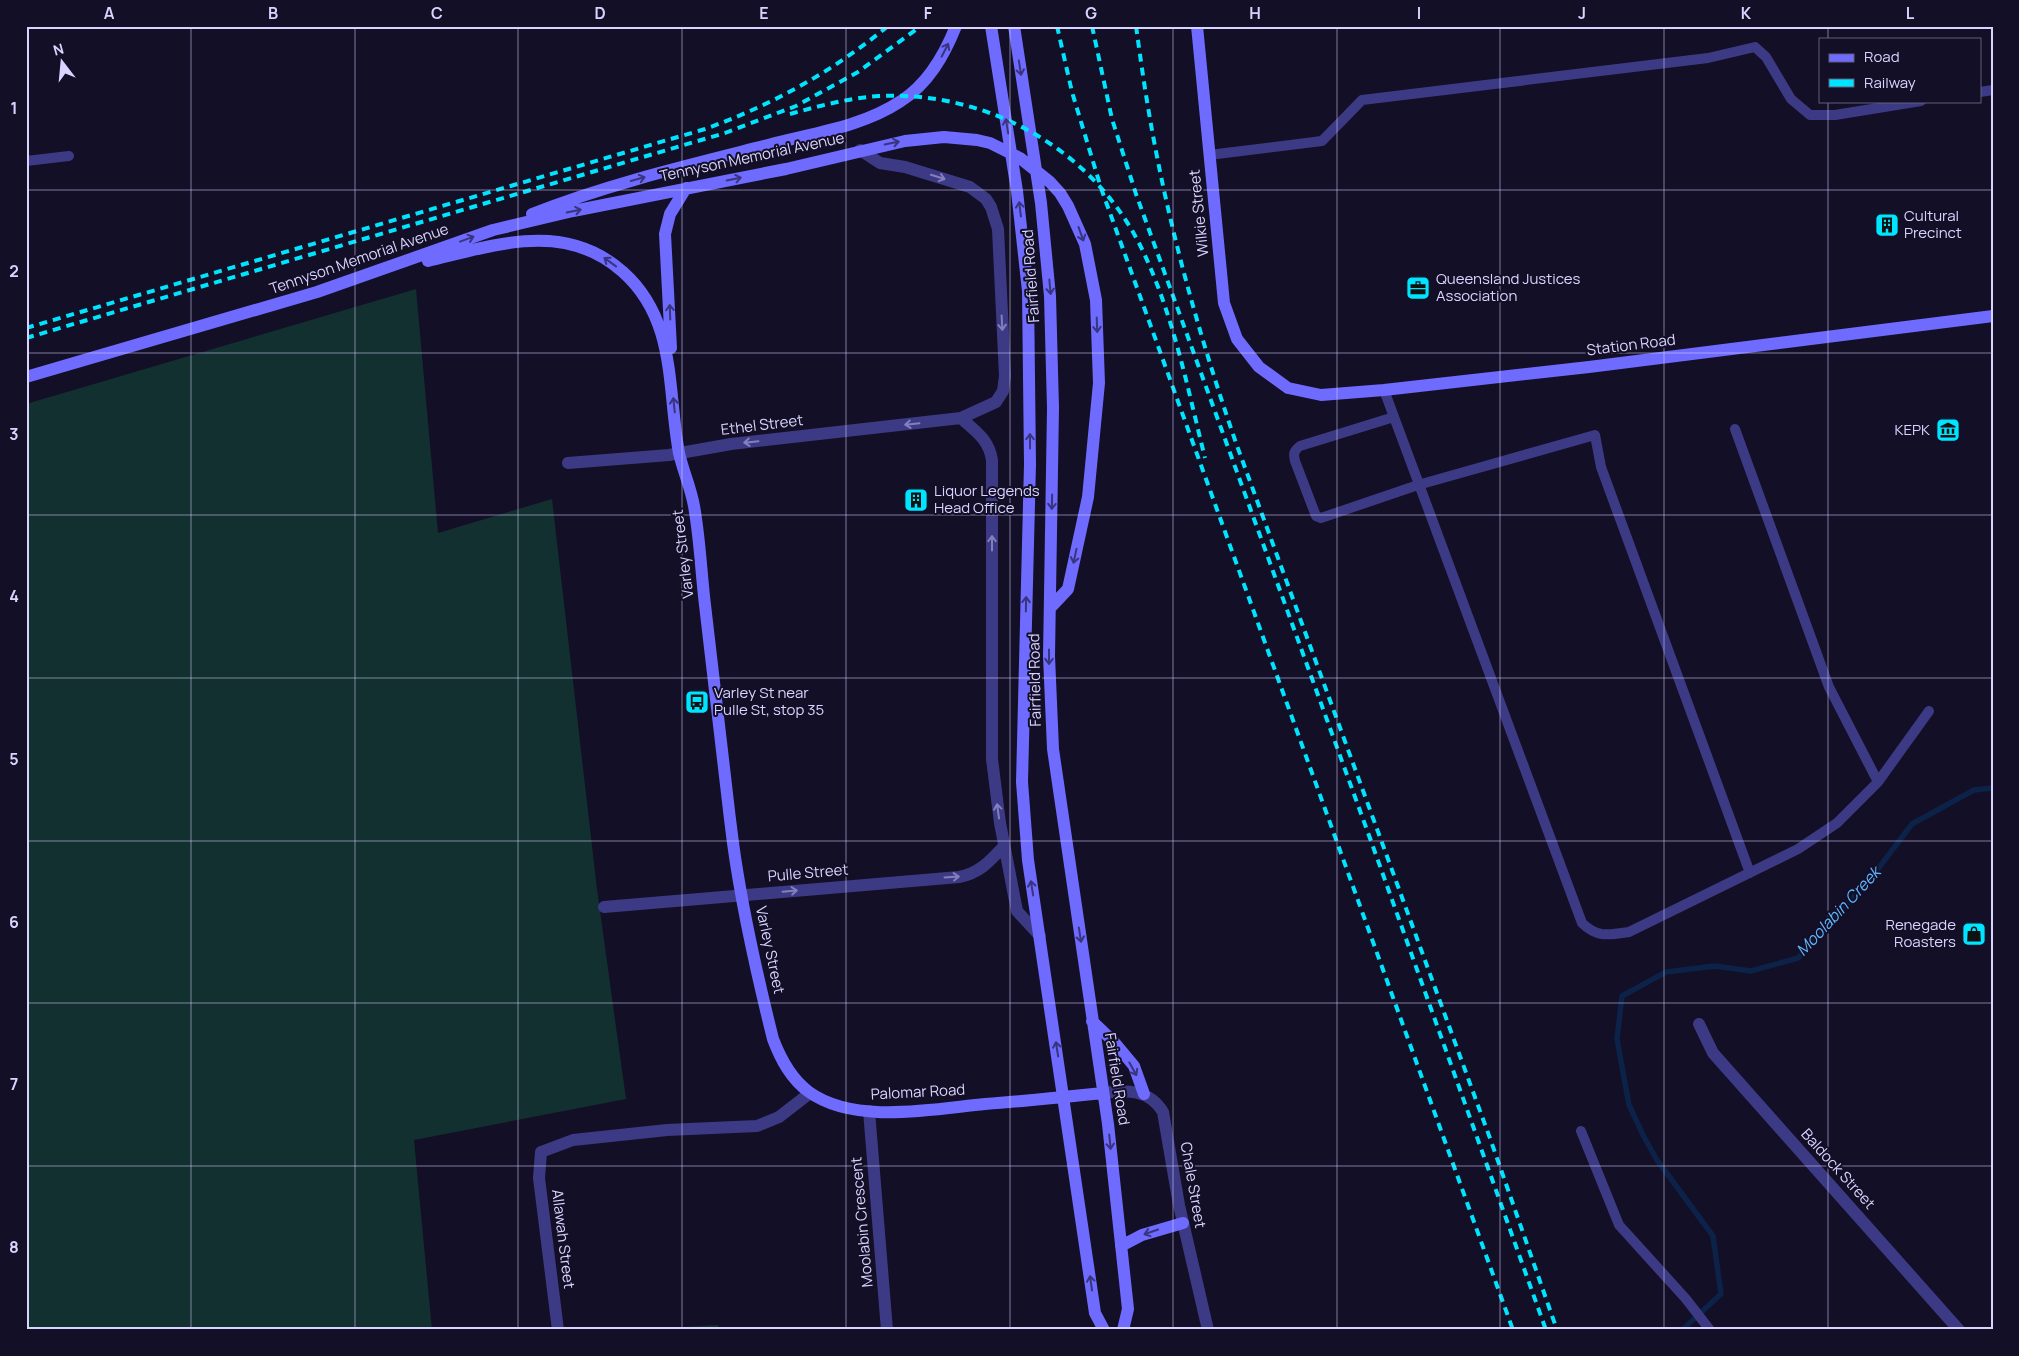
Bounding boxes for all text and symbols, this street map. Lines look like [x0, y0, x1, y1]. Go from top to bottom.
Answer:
text: A [104, 2, 115, 24]
text: B [268, 2, 278, 24]
text: C [431, 2, 443, 24]
text: D [594, 2, 606, 24]
text: E [759, 2, 769, 24]
text: F [924, 2, 933, 24]
text: G [1085, 2, 1097, 24]
text: H [1249, 2, 1261, 24]
text: I [1417, 2, 1421, 24]
text: J [1578, 2, 1586, 24]
text: K [1741, 2, 1752, 24]
text: L [1906, 2, 1915, 24]
north arrow [38, 38, 88, 88]
legend [1819, 38, 1982, 102]
text: N [51, 39, 66, 60]
one-way arrow [941, 43, 950, 58]
text: Road [1864, 46, 1900, 67]
one-way arrow [1016, 60, 1026, 76]
text: Railway [1864, 72, 1916, 93]
text: 1 [10, 97, 18, 119]
one-way arrow [1001, 119, 1011, 135]
street label: Tennyson Memorial Avenue [658, 127, 846, 186]
one-way arrow [884, 138, 900, 148]
street label: Wilkie Street [1183, 168, 1214, 258]
one-way arrow [930, 172, 946, 182]
one-way arrow [629, 174, 645, 183]
one-way arrow [725, 174, 741, 184]
one-way arrow [1015, 202, 1025, 218]
one-way arrow [566, 205, 582, 215]
place label: Cultural Precinct [1904, 205, 1962, 243]
building icon: Cultural Precinct [1874, 212, 1900, 238]
street label: Tennyson Memorial Avenue [266, 218, 451, 299]
one-way arrow [1077, 226, 1086, 242]
street label: Fairfield Road [1017, 229, 1044, 323]
one-way arrow [459, 234, 475, 243]
one-way arrow [603, 257, 617, 267]
text: 2 [9, 260, 19, 282]
place label: Queensland Justices Association [1436, 268, 1581, 306]
office icon: Queensland Justices Association [1405, 275, 1431, 301]
one-way arrow [1045, 278, 1054, 294]
one-way arrow [665, 304, 675, 320]
one-way arrow [998, 315, 1007, 331]
one-way arrow [1092, 317, 1101, 333]
street label: Station Road [1585, 329, 1677, 360]
one-way arrow [669, 397, 679, 413]
street label: Ethel Street [720, 409, 804, 440]
museum icon: KEPK [1935, 417, 1961, 443]
one-way arrow [905, 419, 921, 429]
place label: KEPK [1895, 419, 1930, 440]
text: 3 [9, 423, 19, 445]
one-way arrow [1025, 434, 1035, 450]
one-way arrow [743, 437, 759, 447]
place label: Liquor Legends Head Office [934, 480, 1040, 518]
building icon: Liquor Legends Head Office [903, 487, 929, 513]
one-way arrow [1047, 493, 1057, 509]
street label: Varley Street [667, 509, 698, 600]
one-way arrow [987, 536, 997, 552]
one-way arrow [1070, 547, 1079, 563]
text: 4 [9, 585, 19, 607]
one-way arrow [1022, 596, 1031, 612]
street label: Fairfield Road [1023, 633, 1046, 727]
one-way arrow [1044, 648, 1054, 664]
place label: Varley St near Pulle St, stop 35 [714, 682, 824, 720]
bus stop icon: Varley St near Pulle St, stop 35 [684, 689, 710, 715]
text: 5 [9, 748, 19, 770]
one-way arrow [993, 803, 1003, 819]
street label: Pulle Street [767, 859, 849, 886]
water label: Moolabin Creek [1791, 860, 1887, 960]
one-way arrow [943, 872, 959, 882]
one-way arrow [1027, 881, 1037, 897]
one-way arrow [781, 886, 797, 896]
street label: Varley Street [751, 904, 790, 996]
text: 6 [9, 911, 19, 933]
place label: Renegade Roasters [1886, 914, 1956, 952]
shop icon: Renegade Roasters [1961, 921, 1987, 947]
one-way arrow [1075, 926, 1085, 942]
street label: Fairfield Road [1100, 1031, 1135, 1127]
one-way arrow [1052, 1041, 1062, 1057]
one-way arrow [1128, 1061, 1138, 1076]
text: 7 [10, 1073, 18, 1095]
street label: Palomar Road [870, 1079, 966, 1104]
street label: Baldock Street [1797, 1124, 1880, 1213]
one-way arrow [1105, 1133, 1115, 1149]
street label: Chale Street [1176, 1140, 1211, 1230]
street label: Moolabin Crescent [845, 1156, 878, 1288]
street label: Allawah Street [547, 1188, 580, 1290]
one-way arrow [1144, 1228, 1159, 1237]
text: 8 [9, 1236, 19, 1258]
one-way arrow [1086, 1276, 1096, 1292]

